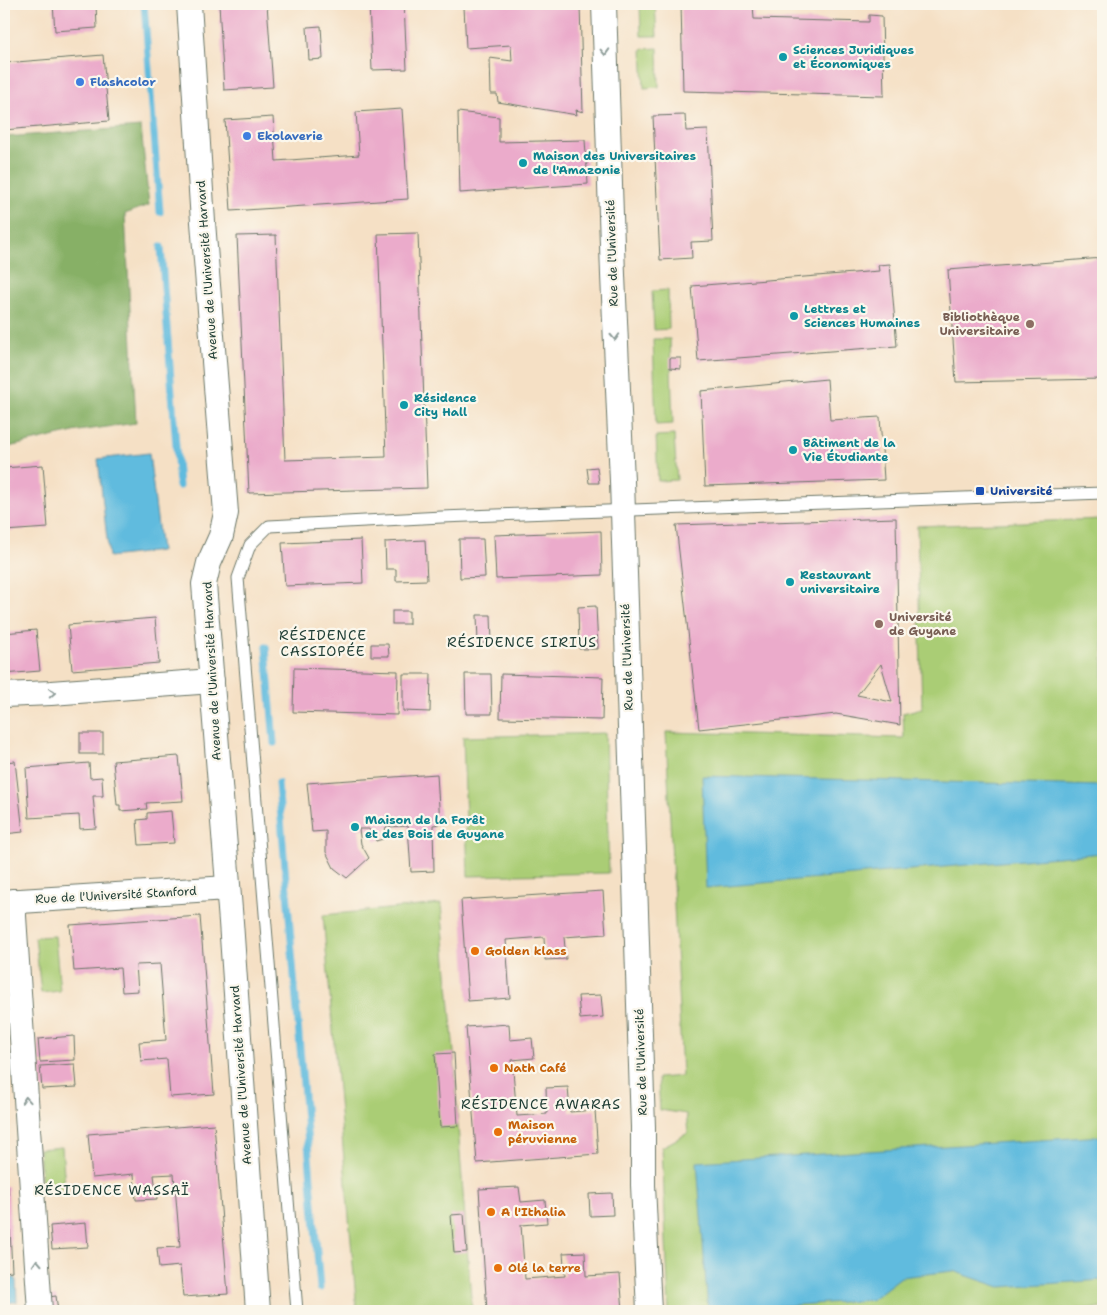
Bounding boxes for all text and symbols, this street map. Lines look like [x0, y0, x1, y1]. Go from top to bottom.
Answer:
place label: Sciences Juridiques et Économiques [793, 42, 914, 72]
one-way arrow [600, 49, 610, 57]
marker: Sciences Juridiques et Économiques [777, 51, 789, 63]
place label: Flashcolor [90, 74, 156, 90]
marker: Flashcolor [74, 76, 86, 88]
place label: Ekolaverie [257, 128, 323, 144]
marker: Ekolaverie [241, 130, 253, 142]
place label: Maison des Universitaires de l'Amazonie [533, 148, 696, 178]
marker: Maison des Universitaires de l'Amazonie [517, 157, 529, 169]
street label: Avenue de l'Université Harvard [193, 179, 221, 360]
street label: Rue de l'Université [602, 199, 622, 307]
place label: Lettres et Sciences Humaines [804, 301, 920, 331]
place label: Bibliothèque Universitaire [939, 309, 1020, 339]
marker: Lettres et Sciences Humaines [788, 310, 800, 322]
marker: Bibliothèque Universitaire [1024, 318, 1036, 330]
one-way arrow [610, 334, 621, 342]
place label: Résidence City Hall [414, 390, 477, 420]
marker: Résidence City Hall [398, 399, 410, 411]
place label: Bâtiment de la Vie Étudiante [803, 435, 896, 465]
marker: Bâtiment de la Vie Étudiante [787, 444, 799, 456]
place label: Université [990, 483, 1053, 499]
marker: Université [974, 485, 986, 497]
place label: Restaurant universitaire [800, 567, 880, 597]
marker: Restaurant universitaire [784, 576, 796, 588]
street label: Avenue de l'Université Harvard [199, 580, 225, 761]
street label: Rue de l'Université [617, 603, 637, 711]
place label: Université de Guyane [889, 609, 956, 639]
marker: Université de Guyane [873, 618, 885, 630]
district label: RÉSIDENCE CASSIOPÉE [279, 626, 367, 660]
district label: RÉSIDENCE SIRIUS [447, 633, 597, 651]
one-way arrow [49, 688, 57, 699]
place label: Maison de la Forêt et des Bois de Guyane [365, 812, 504, 842]
marker: Maison de la Forêt et des Bois de Guyane [349, 821, 361, 833]
street label: Rue de l'Université Stanford [35, 883, 197, 907]
place label: Golden klass [485, 943, 567, 959]
marker: Golden klass [469, 945, 481, 957]
street label: Avenue de l'Université Harvard [227, 984, 255, 1165]
street label: Rue de l'Université [631, 1008, 651, 1116]
place label: Nath Café [504, 1060, 566, 1076]
marker: Nath Café [488, 1062, 500, 1074]
district label: RÉSIDENCE AWARAS [461, 1095, 621, 1113]
one-way arrow [21, 1096, 32, 1104]
place label: Maison péruvienne [508, 1117, 577, 1147]
marker: Maison péruvienne [492, 1126, 504, 1138]
district label: RÉSIDENCE WASSAÏ [34, 1181, 190, 1199]
place label: A l'Ithalia [501, 1204, 566, 1220]
marker: A l'Ithalia [485, 1206, 497, 1218]
one-way arrow [31, 1258, 42, 1266]
place label: Olé la terre [508, 1260, 581, 1276]
marker: Olé la terre [492, 1262, 504, 1274]

